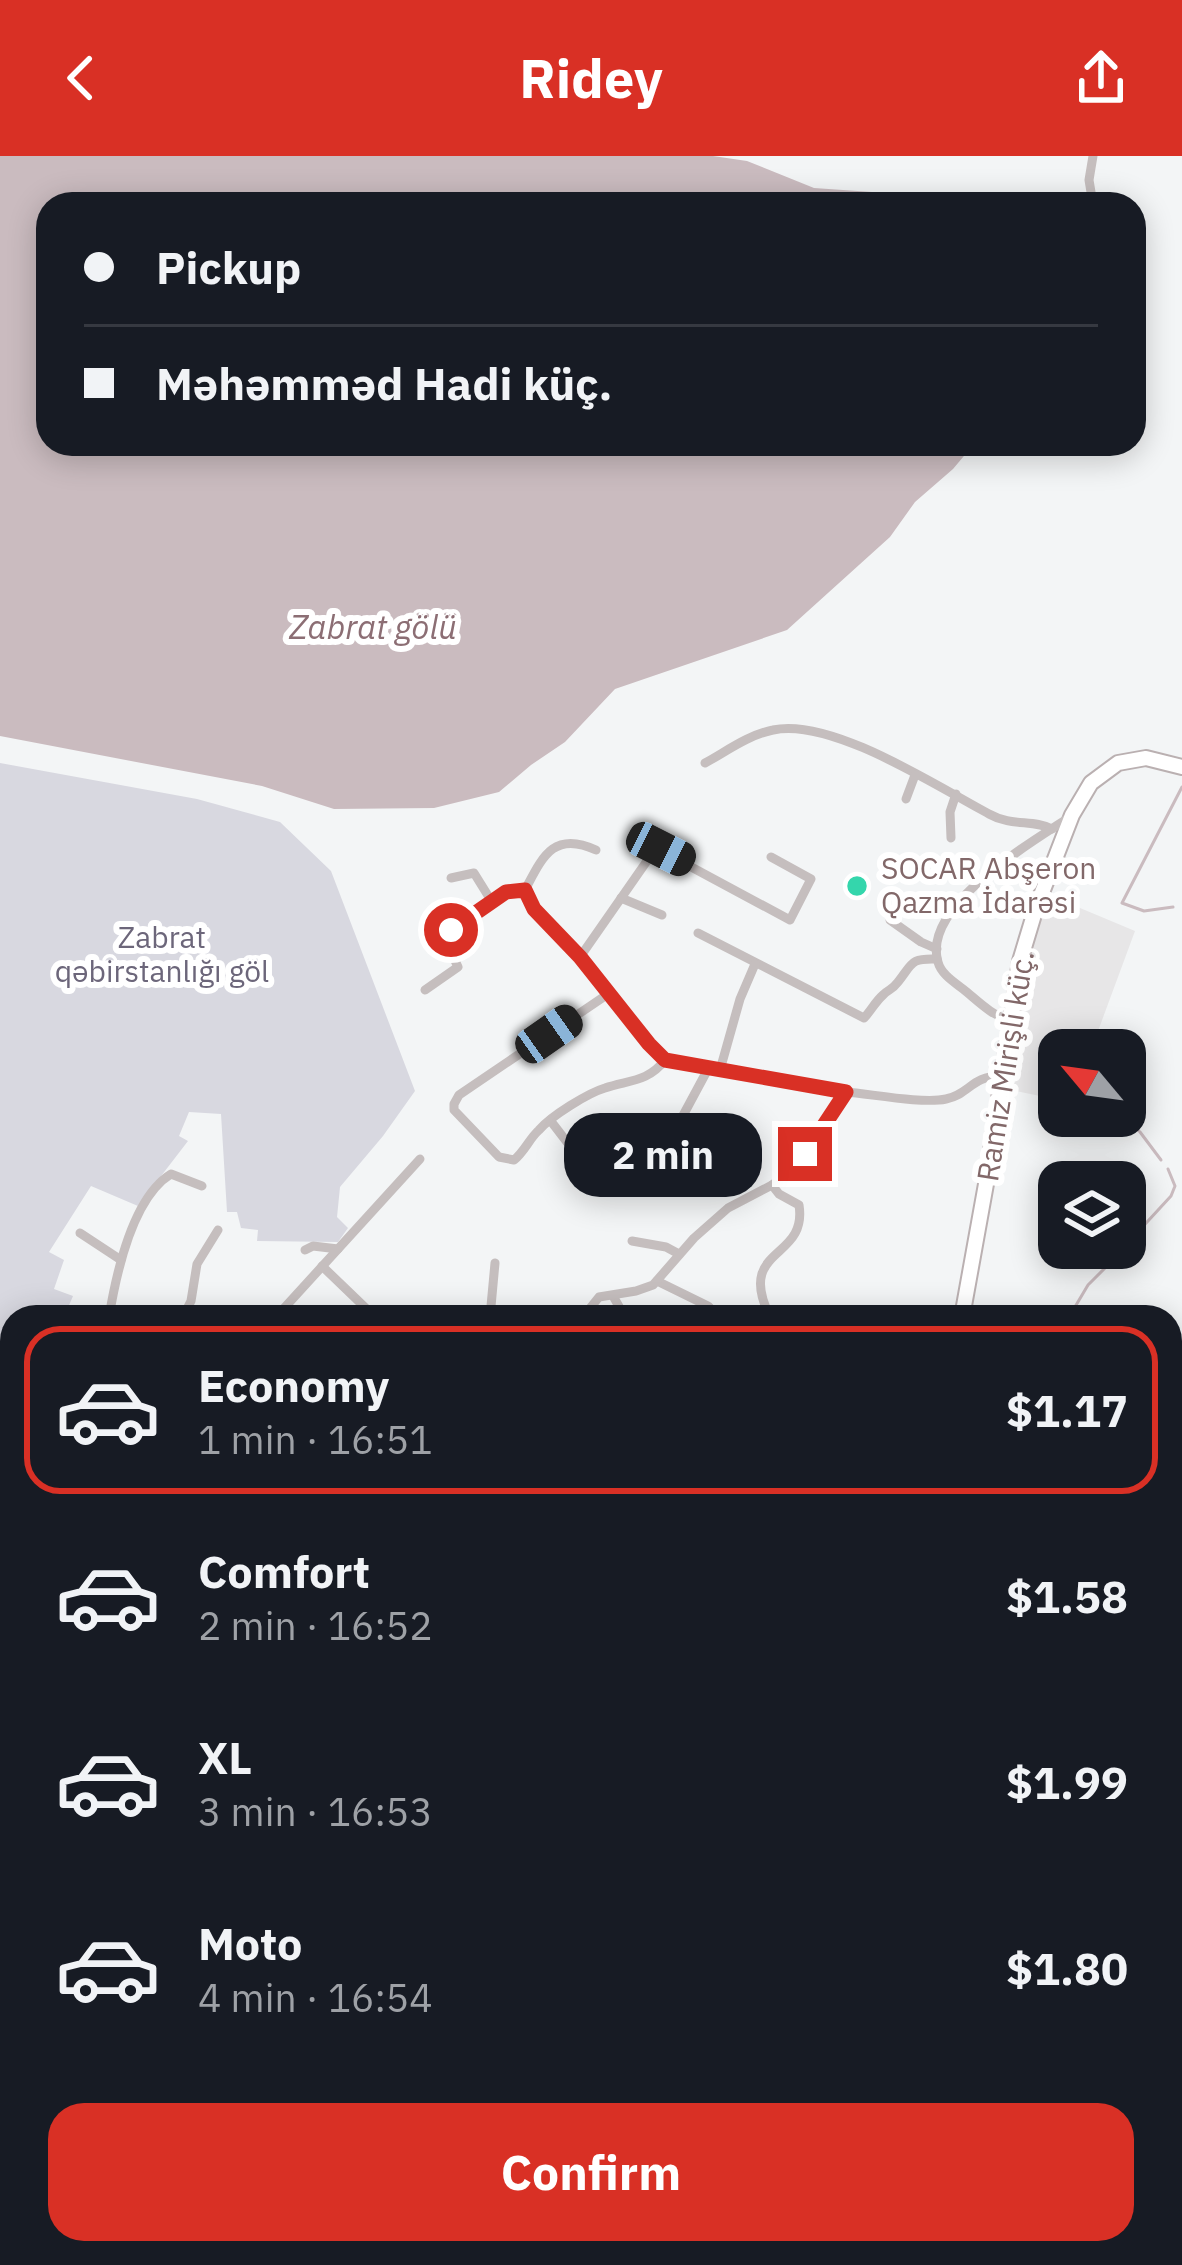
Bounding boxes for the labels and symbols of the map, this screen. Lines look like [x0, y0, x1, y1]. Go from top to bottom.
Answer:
water label: Zabrat gölü [288, 605, 457, 648]
car [621, 817, 701, 881]
place label: SOCAR Abşeron Qazma İdarəsi [881, 848, 1096, 921]
marker: SOCAR Abşeron Qazma İdarəsi [844, 873, 870, 899]
route start [424, 903, 478, 957]
park label: Zabrat qəbirstanlığı göl [55, 917, 269, 990]
street label: Ramiz Mirişli küç. [967, 948, 1042, 1184]
car [509, 999, 589, 1069]
north arrow [1038, 1029, 1146, 1137]
callout: 2 min [565, 1112, 763, 1196]
route end [778, 1127, 832, 1181]

